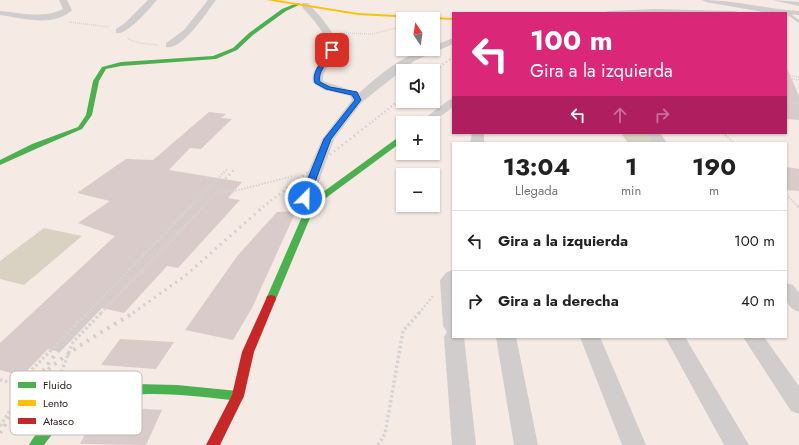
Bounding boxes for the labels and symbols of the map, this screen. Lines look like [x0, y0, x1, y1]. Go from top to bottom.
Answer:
north arrow [396, 12, 440, 56]
pin [315, 33, 349, 67]
position arrow [284, 177, 326, 219]
legend [10, 371, 142, 435]
text: Fluido [43, 377, 72, 393]
text: Lento [43, 395, 68, 411]
text: Atasco [43, 413, 74, 429]

